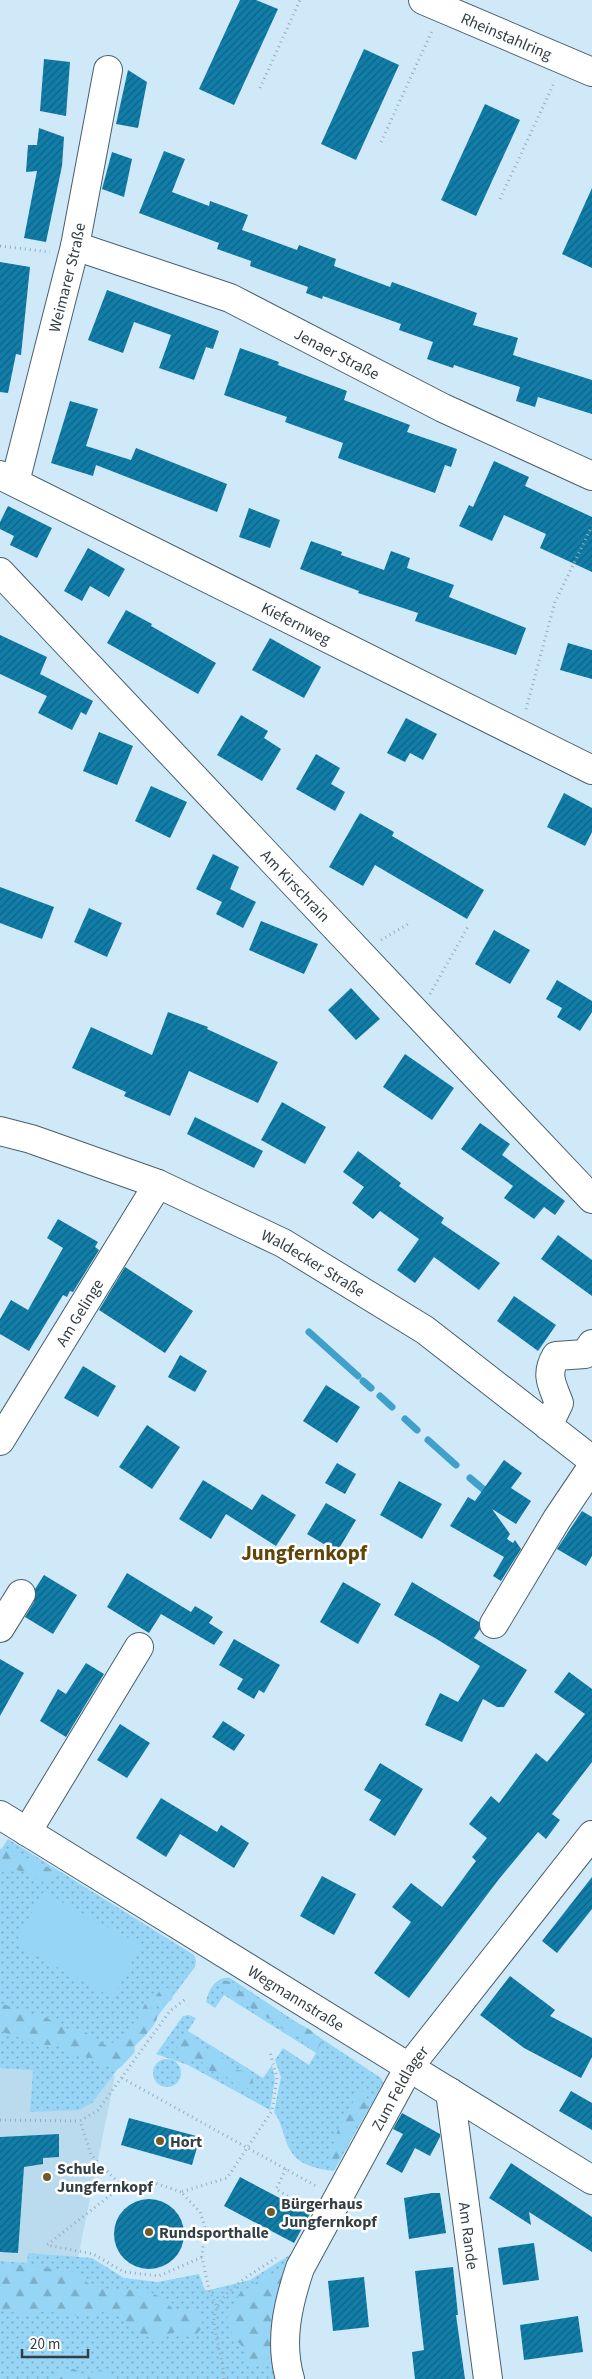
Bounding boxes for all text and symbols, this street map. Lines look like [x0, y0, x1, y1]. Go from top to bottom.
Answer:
street label: Rheinstahlring [457, 7, 555, 66]
street label: Weimarer Straße [44, 221, 91, 335]
street label: Jenaer Straße [290, 323, 383, 385]
street label: Kiefernweg [257, 597, 334, 650]
street label: Am Kirschrain [255, 845, 335, 927]
street label: Waldecker Straße [258, 1224, 369, 1303]
street label: Am Gelinge [51, 1275, 109, 1351]
district label: Jungfernkopf [241, 1538, 368, 1568]
street label: Wegmannstraße [243, 1960, 348, 2037]
street label: Zum Feldlager [367, 2041, 434, 2135]
place label: Hort [170, 2131, 202, 2153]
marker: Hort [154, 2135, 166, 2147]
place label: Schule Jungfernkopf [57, 2158, 153, 2198]
marker: Schule Jungfernkopf [41, 2171, 53, 2183]
place label: Bürgerhaus Jungfernkopf [281, 2193, 377, 2233]
street label: Am Rande [453, 2201, 483, 2271]
marker: Bürgerhaus Jungfernkopf [265, 2206, 277, 2218]
place label: Rundsporthalle [159, 2222, 269, 2244]
marker: Rundsporthalle [143, 2226, 155, 2238]
scale bar [22, 2326, 89, 2358]
text: 20 m [30, 2334, 60, 2355]

